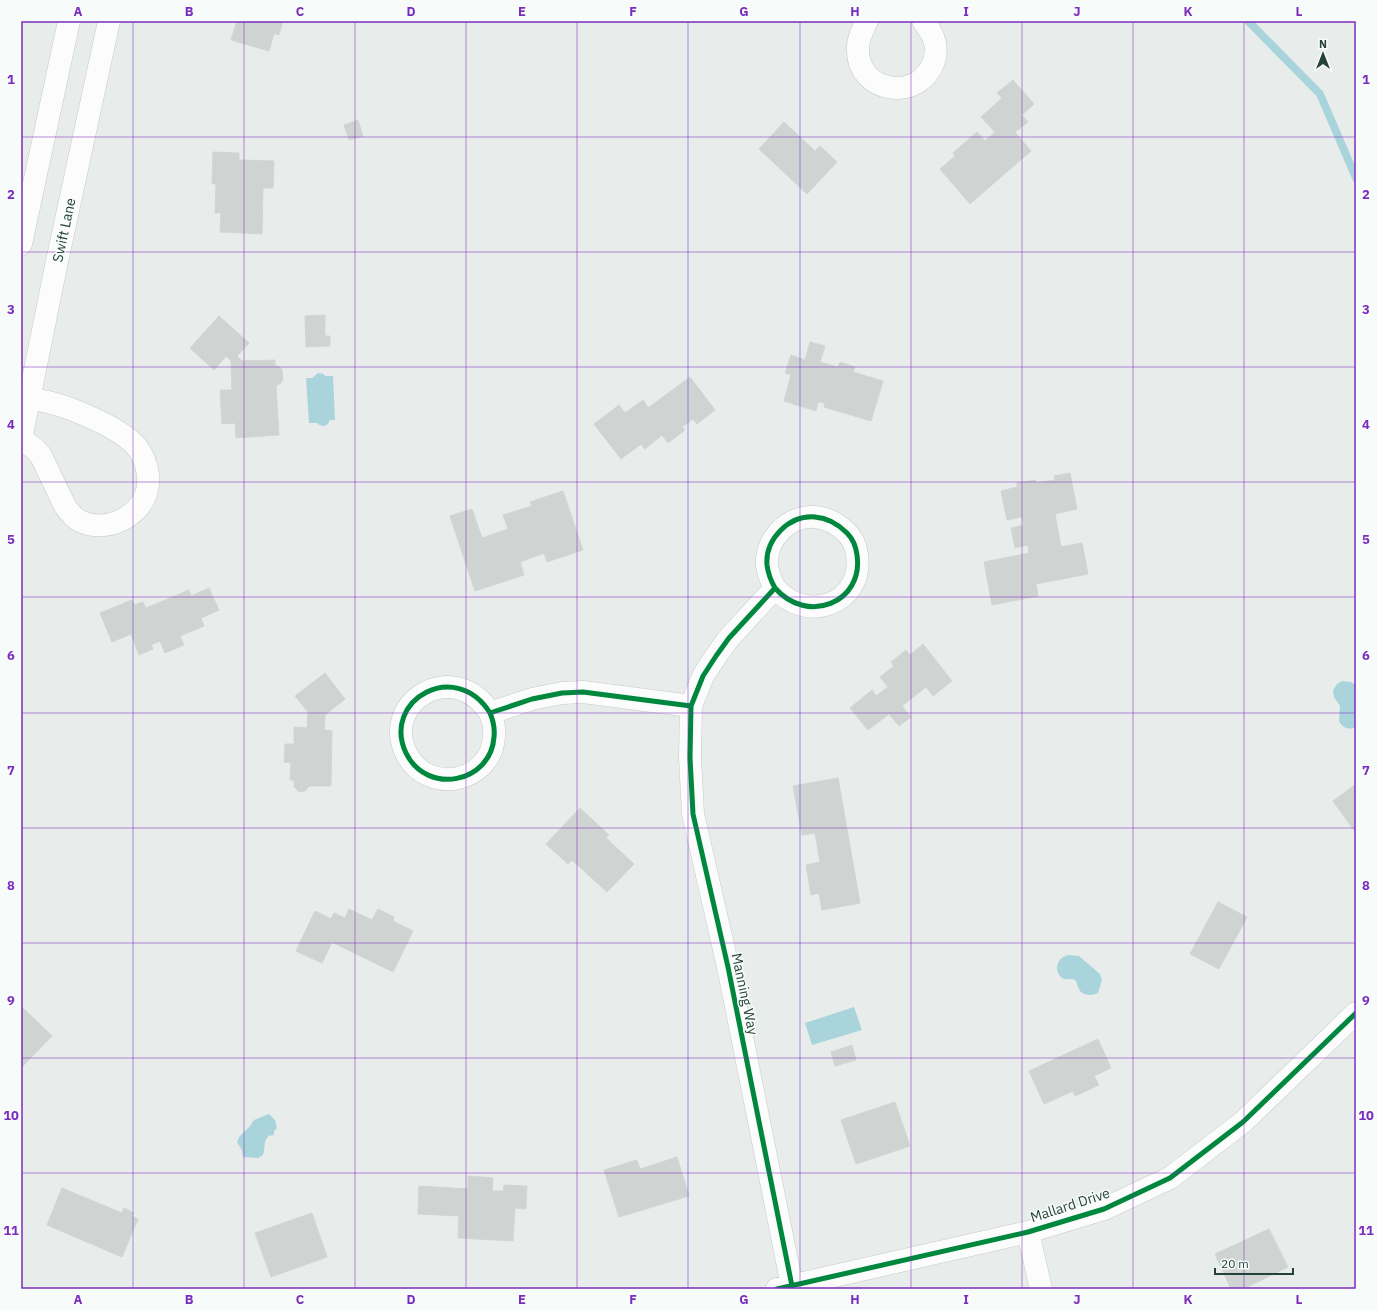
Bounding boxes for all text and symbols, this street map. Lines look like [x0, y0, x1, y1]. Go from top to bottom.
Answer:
text: A [74, 3, 83, 20]
text: B [185, 3, 194, 20]
text: C [296, 3, 305, 20]
text: D [406, 3, 416, 20]
text: E [518, 3, 526, 20]
text: F [629, 3, 637, 20]
text: G [739, 3, 749, 20]
text: H [850, 3, 860, 20]
text: I [963, 3, 969, 20]
text: J [1073, 3, 1081, 20]
text: K [1183, 3, 1193, 20]
text: L [1296, 3, 1303, 20]
north arrow [1303, 34, 1343, 74]
text: N [1319, 37, 1327, 51]
text: 1 [7, 71, 15, 88]
text: 1 [1362, 71, 1370, 88]
text: 2 [7, 186, 15, 203]
text: 2 [1362, 186, 1370, 203]
street label: Swift Lane [48, 196, 80, 264]
text: 3 [7, 301, 15, 318]
text: 3 [1362, 301, 1370, 318]
text: 4 [7, 416, 15, 433]
text: 4 [1362, 416, 1370, 433]
text: 5 [7, 531, 15, 548]
text: 5 [1362, 531, 1370, 548]
text: 6 [7, 647, 15, 664]
text: 6 [1362, 647, 1370, 664]
text: 7 [7, 762, 15, 779]
text: 7 [1362, 762, 1370, 779]
text: 8 [7, 877, 15, 894]
text: 8 [1362, 877, 1370, 894]
street label: Manning Way [728, 951, 762, 1037]
text: 9 [7, 992, 15, 1009]
text: 9 [1362, 992, 1370, 1009]
text: 10 [3, 1107, 19, 1124]
text: 10 [1358, 1107, 1374, 1124]
street label: Mallard Drive [1028, 1184, 1112, 1226]
text: 11 [3, 1222, 19, 1239]
text: 11 [1358, 1222, 1374, 1239]
scale bar [1215, 1250, 1293, 1276]
text: 20 m [1221, 1256, 1249, 1271]
text: A [74, 1291, 83, 1308]
text: B [185, 1291, 194, 1308]
text: C [296, 1291, 305, 1308]
text: D [406, 1291, 416, 1308]
text: E [518, 1291, 526, 1308]
text: F [629, 1291, 637, 1308]
text: G [739, 1291, 749, 1308]
text: H [850, 1291, 860, 1308]
text: I [963, 1291, 969, 1308]
text: J [1073, 1291, 1081, 1308]
text: K [1183, 1291, 1193, 1308]
text: L [1296, 1291, 1303, 1308]

